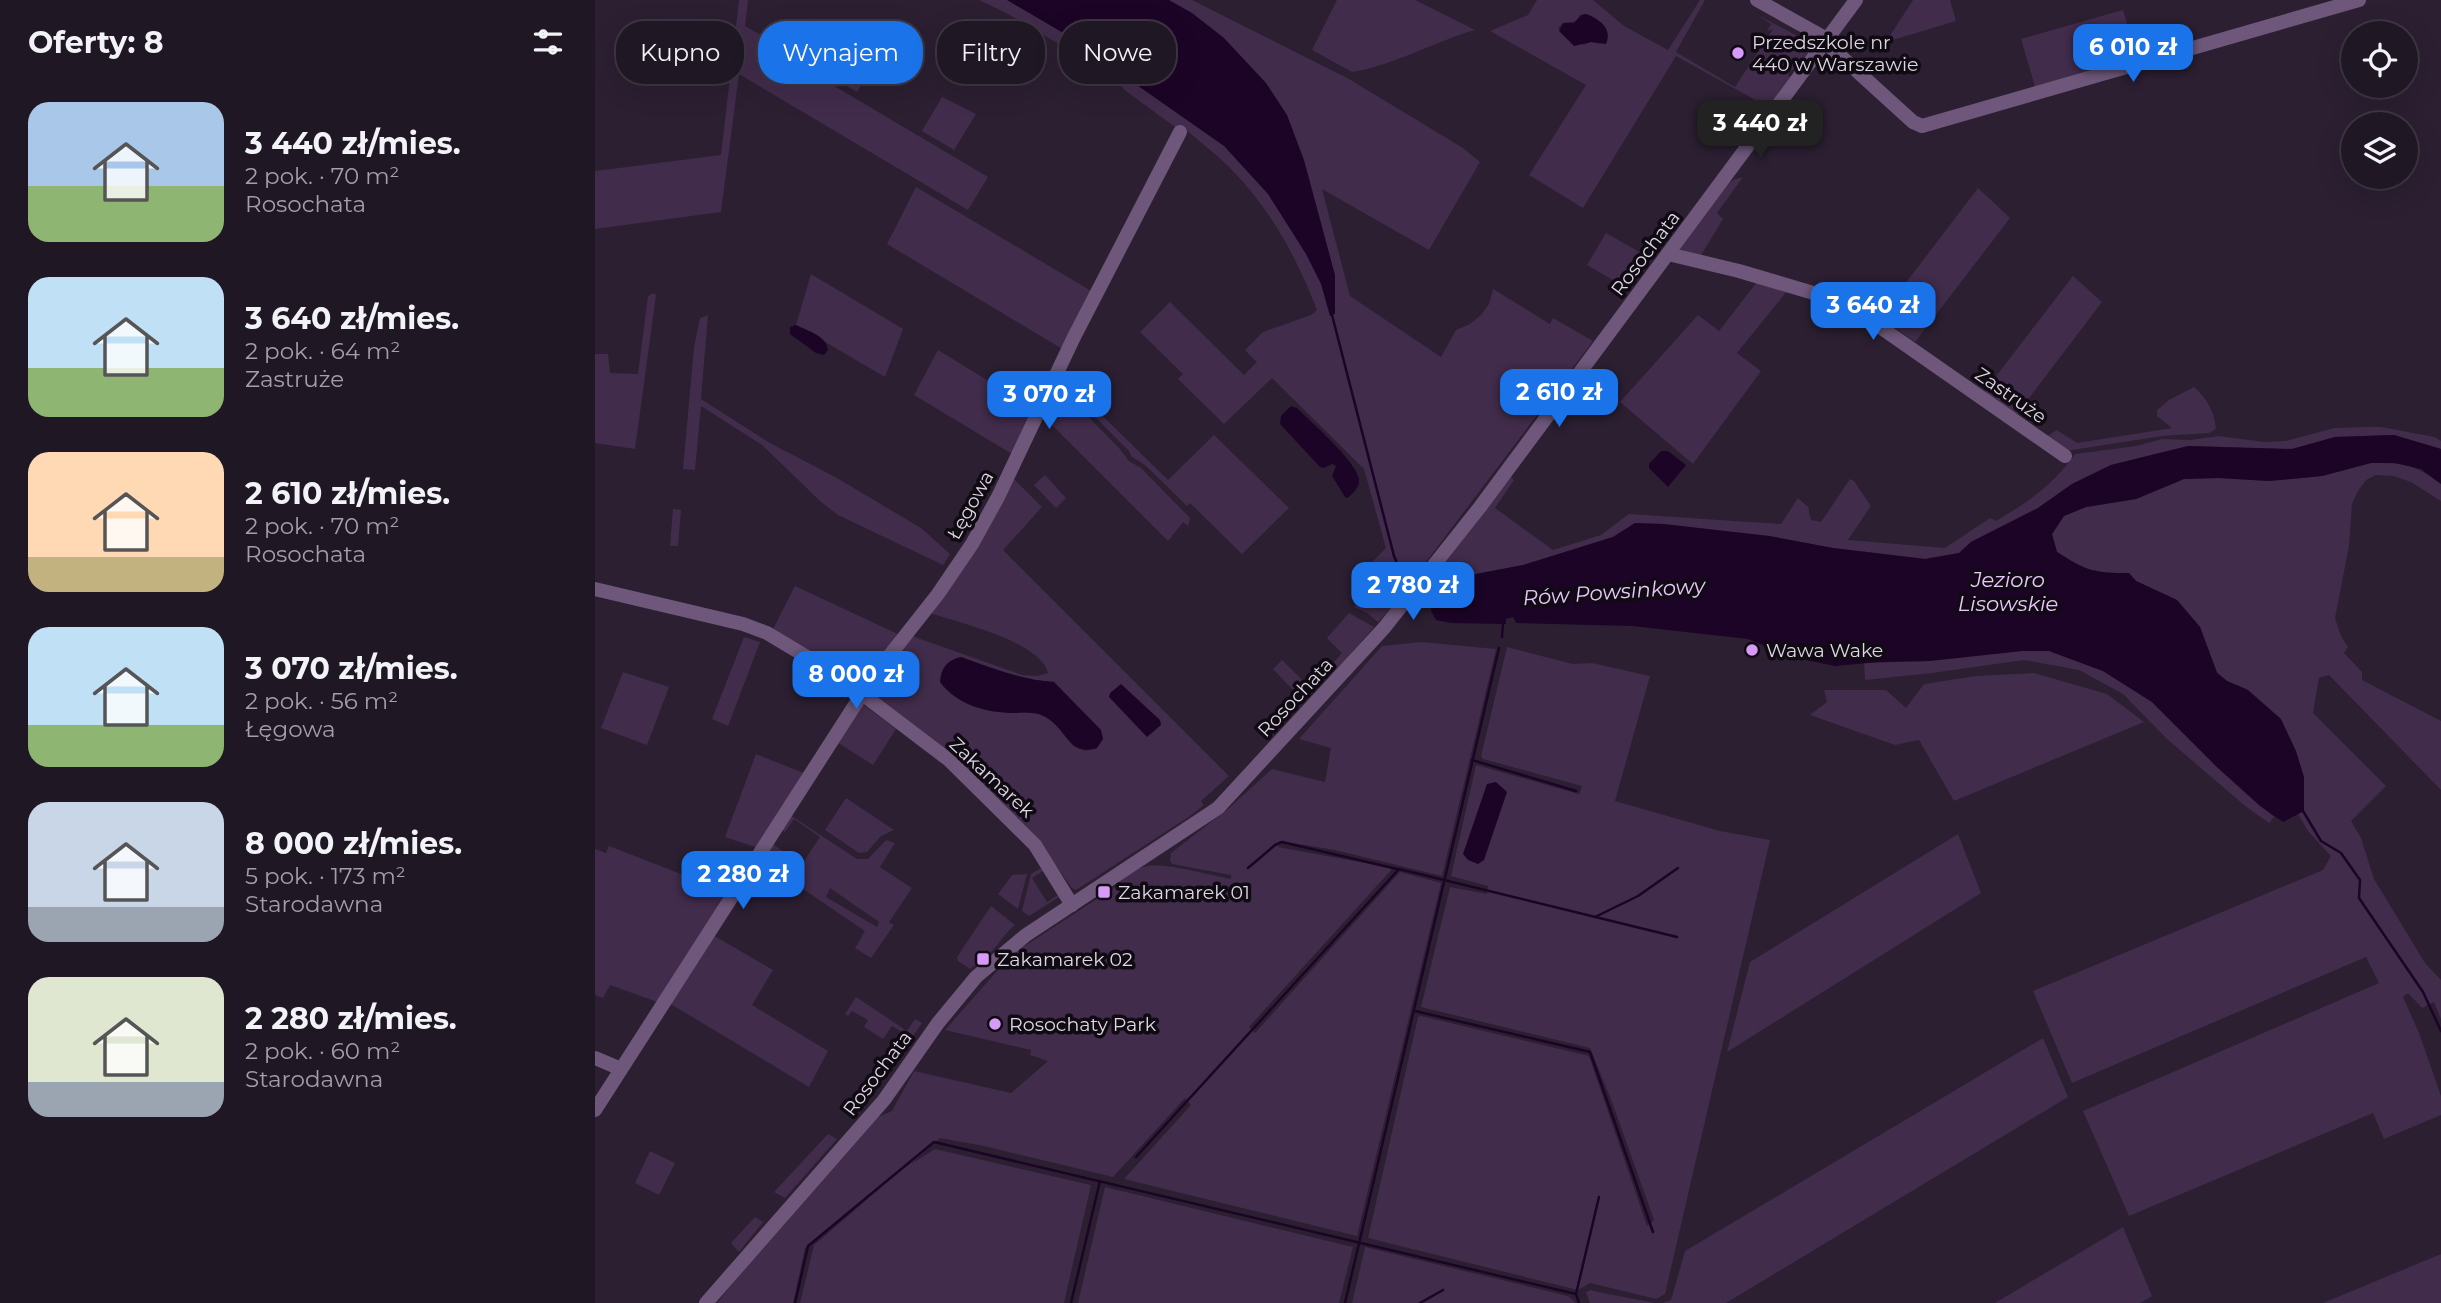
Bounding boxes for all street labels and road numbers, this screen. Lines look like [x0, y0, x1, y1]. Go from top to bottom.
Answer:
street label: Rosochata [1606, 206, 1685, 300]
street label: Zastruże [1971, 362, 2051, 428]
street label: Łęgowa [942, 467, 999, 544]
street label: Rosochata [1253, 653, 1338, 742]
street label: Zakamarek [944, 732, 1039, 823]
street label: Rosochata [838, 1026, 917, 1120]

